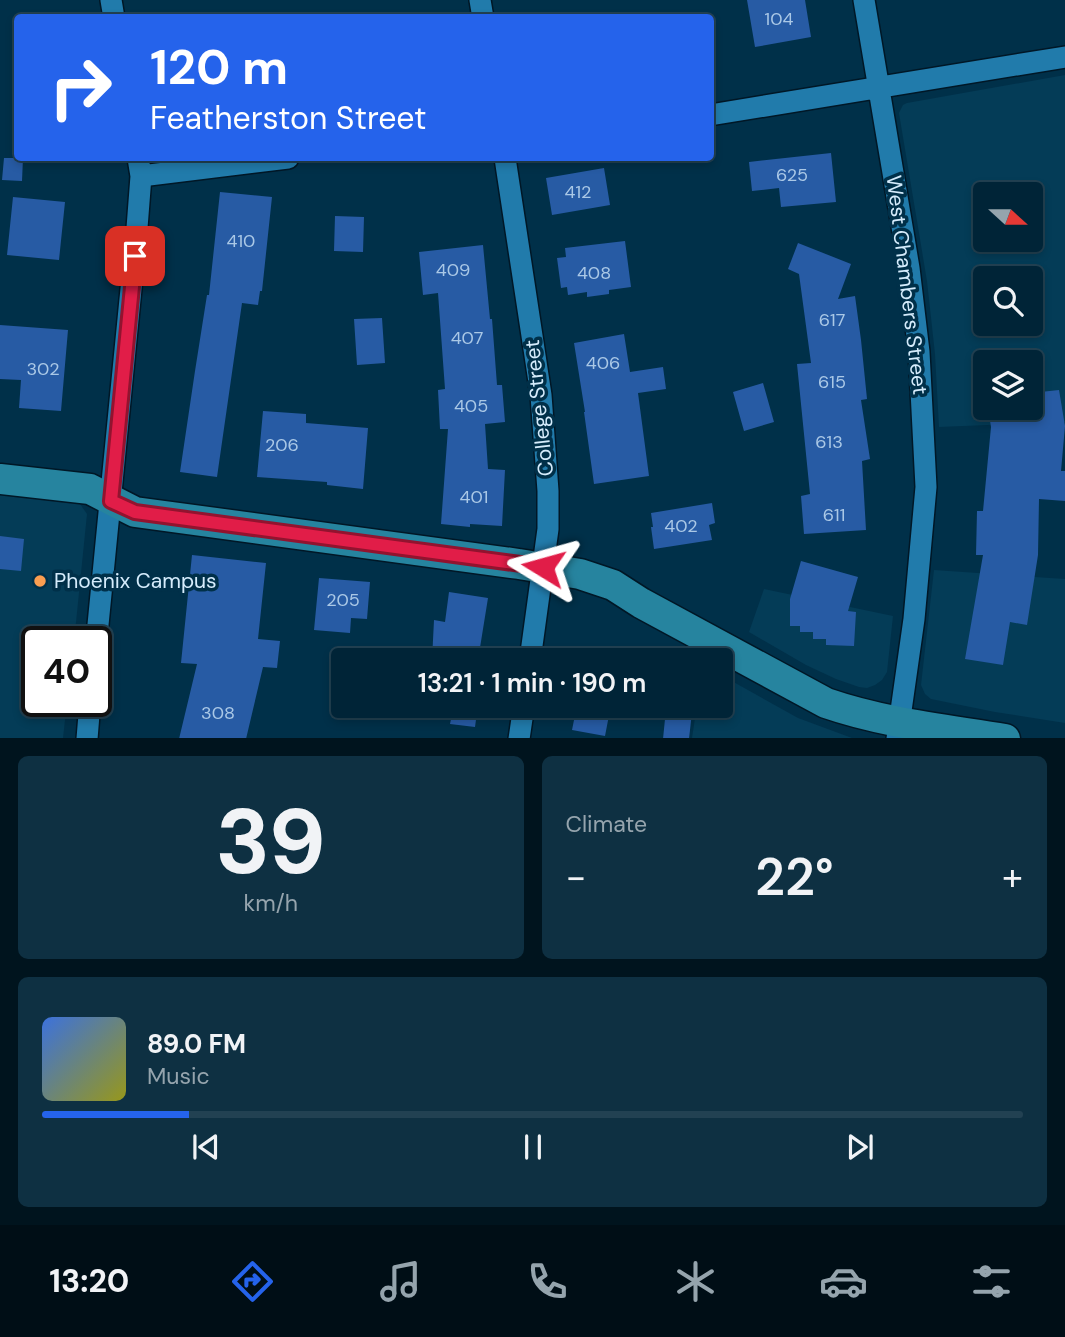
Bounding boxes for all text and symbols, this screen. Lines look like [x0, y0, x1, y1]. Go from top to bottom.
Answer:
house number: 104 [765, 7, 793, 31]
text: 120 m [150, 35, 288, 99]
icon: right [35, 42, 126, 133]
text: Featherston Street [150, 97, 427, 139]
house number: 625 [776, 163, 808, 187]
street label: West Chambers Street [880, 174, 934, 396]
house number: 412 [565, 180, 591, 204]
north arrow [973, 182, 1043, 252]
map controls [973, 182, 1043, 420]
pin [105, 226, 165, 286]
house number: 410 [227, 229, 255, 253]
icon: arrive [116, 237, 154, 275]
house number: 409 [436, 258, 470, 282]
house number: 408 [577, 261, 611, 285]
button: search [973, 266, 1043, 336]
house number: 617 [819, 308, 845, 332]
house number: 407 [451, 326, 483, 350]
street label: College Street [518, 338, 560, 478]
button: layers [973, 350, 1043, 420]
house number: 406 [586, 351, 620, 375]
house number: 302 [26, 357, 60, 381]
house number: 615 [818, 370, 846, 394]
house number: 405 [454, 394, 488, 418]
house number: 613 [815, 430, 843, 454]
house number: 206 [265, 433, 299, 457]
house number: 401 [460, 485, 488, 509]
house number: 611 [823, 503, 845, 527]
house number: 402 [664, 514, 698, 538]
position arrow [506, 530, 580, 604]
place label: Phoenix Campus [54, 567, 217, 595]
marker: Phoenix Campus [32, 573, 48, 589]
house number: 205 [326, 588, 360, 612]
speed limit sign: 40 [21, 626, 112, 717]
text: 13:21 · 1 min · 190 m [418, 666, 646, 700]
house number: 308 [201, 701, 235, 725]
text: 39 [216, 783, 326, 901]
text: Climate [566, 809, 647, 839]
text: 22° [755, 843, 834, 911]
text: − [566, 852, 586, 902]
text: + [1002, 852, 1023, 902]
text: km/h [244, 888, 298, 918]
text: 89.0 FM [147, 1027, 246, 1061]
text: Music [147, 1061, 210, 1091]
icon: previous [187, 1128, 225, 1166]
icon: pause [514, 1128, 552, 1166]
icon: next [841, 1128, 879, 1166]
icon: directions [228, 1257, 277, 1306]
icon: music [376, 1257, 425, 1306]
icon: phone [523, 1257, 572, 1306]
icon: climate [671, 1257, 720, 1306]
icon: car [819, 1257, 868, 1306]
icon: filters [967, 1257, 1016, 1306]
text: 13:20 [49, 1260, 129, 1302]

